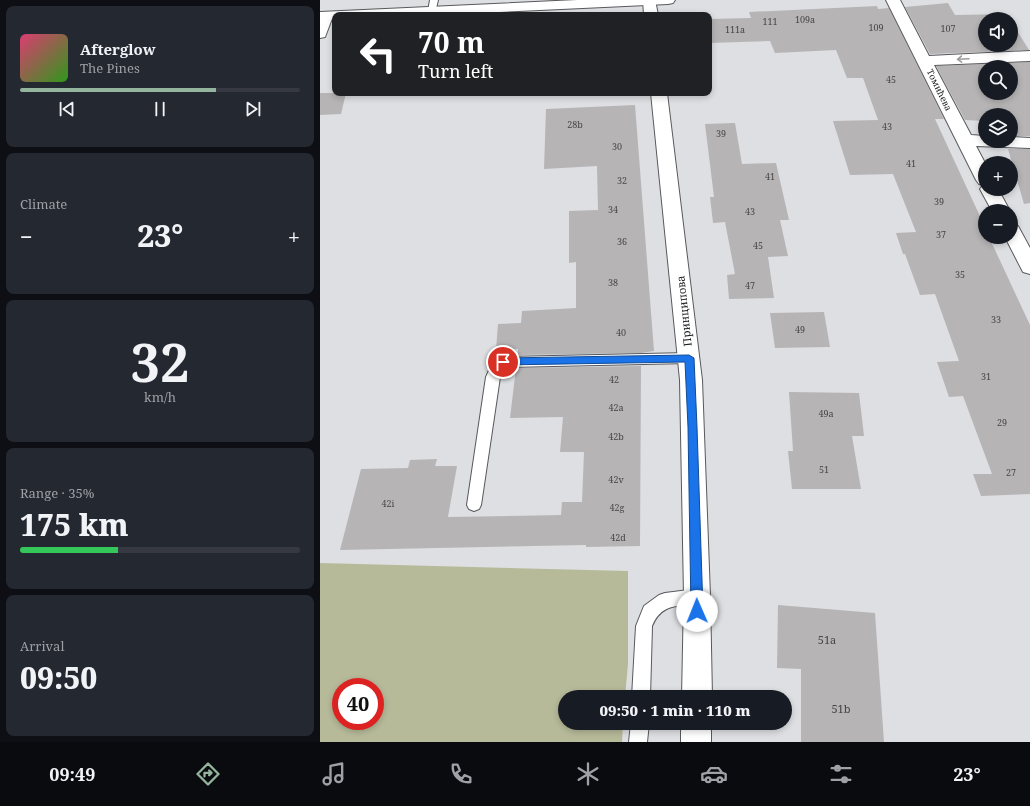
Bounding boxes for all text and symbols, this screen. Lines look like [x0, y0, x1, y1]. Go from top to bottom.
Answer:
map controls [978, 12, 1018, 244]
button: sound [978, 12, 1018, 52]
house number: 109a [795, 13, 815, 26]
house number: 111 [762, 15, 778, 28]
house number: 109 [868, 21, 884, 34]
house number: 107 [940, 22, 956, 35]
text: 70 m [418, 23, 485, 61]
house number: 111a [725, 23, 745, 36]
icon: left [352, 28, 404, 80]
text: Afterglow [80, 39, 156, 59]
one-way arrow [957, 55, 970, 63]
text: The Pines [80, 59, 140, 77]
text: Turn left [418, 59, 493, 83]
button: search [978, 60, 1018, 100]
street label: Томићева [924, 67, 955, 113]
house number: 45 [886, 73, 896, 86]
icon: previous [56, 98, 78, 120]
icon: pause [149, 98, 171, 120]
icon: next [242, 98, 264, 120]
button: layers [978, 108, 1018, 148]
house number: 28b [567, 118, 583, 131]
house number: 43 [882, 120, 892, 133]
house number: 39 [716, 127, 726, 140]
house number: 30 [612, 140, 622, 153]
button: + [978, 156, 1018, 196]
house number: 41 [906, 157, 916, 170]
house number: 41 [765, 170, 775, 183]
house number: 32 [617, 174, 627, 187]
text: Climate [20, 195, 67, 213]
house number: 39 [934, 195, 944, 208]
house number: 34 [608, 203, 618, 216]
button: − [978, 204, 1018, 244]
house number: 43 [745, 205, 755, 218]
text: 23° [137, 215, 183, 256]
text: − [20, 221, 33, 251]
text: + [288, 221, 300, 251]
house number: 37 [936, 228, 946, 241]
house number: 36 [617, 235, 627, 248]
house number: 45 [753, 239, 763, 252]
house number: 35 [955, 268, 965, 281]
street label: Принципова [672, 275, 695, 347]
house number: 38 [608, 276, 618, 289]
house number: 47 [745, 279, 755, 292]
house number: 33 [991, 313, 1001, 326]
house number: 49 [795, 323, 805, 336]
text: 32 [131, 326, 189, 397]
house number: 40 [616, 326, 626, 339]
pin [486, 345, 520, 379]
icon: arrive [492, 351, 514, 373]
house number: 31 [981, 370, 991, 383]
house number: 42 [609, 373, 619, 386]
text: km/h [144, 388, 176, 406]
house number: 42a [608, 401, 624, 414]
house number: 49a [818, 407, 834, 420]
house number: 29 [997, 416, 1007, 429]
house number: 42b [608, 430, 624, 443]
house number: 51 [819, 463, 829, 476]
house number: 27 [1006, 466, 1016, 479]
house number: 42v [608, 473, 624, 486]
text: Range · 35% [20, 484, 94, 502]
house number: 42i [382, 497, 395, 510]
house number: 42g [610, 501, 625, 514]
text: 175 km [20, 504, 129, 545]
house number: 42d [610, 531, 626, 544]
position arrow [676, 590, 718, 632]
house number: 51a [818, 632, 836, 647]
text: Arrival [20, 637, 64, 655]
text: 09:50 [20, 657, 97, 698]
speed limit sign: 40 [332, 678, 384, 730]
text: 09:50 · 1 min · 110 m [599, 700, 751, 720]
house number: 51b [831, 701, 851, 716]
icon: directions [194, 760, 222, 788]
icon: music [320, 760, 348, 788]
icon: phone [447, 760, 475, 788]
icon: climate [574, 760, 602, 788]
icon: car [700, 760, 728, 788]
icon: filters [827, 760, 855, 788]
text: 09:49 [49, 762, 95, 786]
text: 23° [953, 762, 981, 786]

